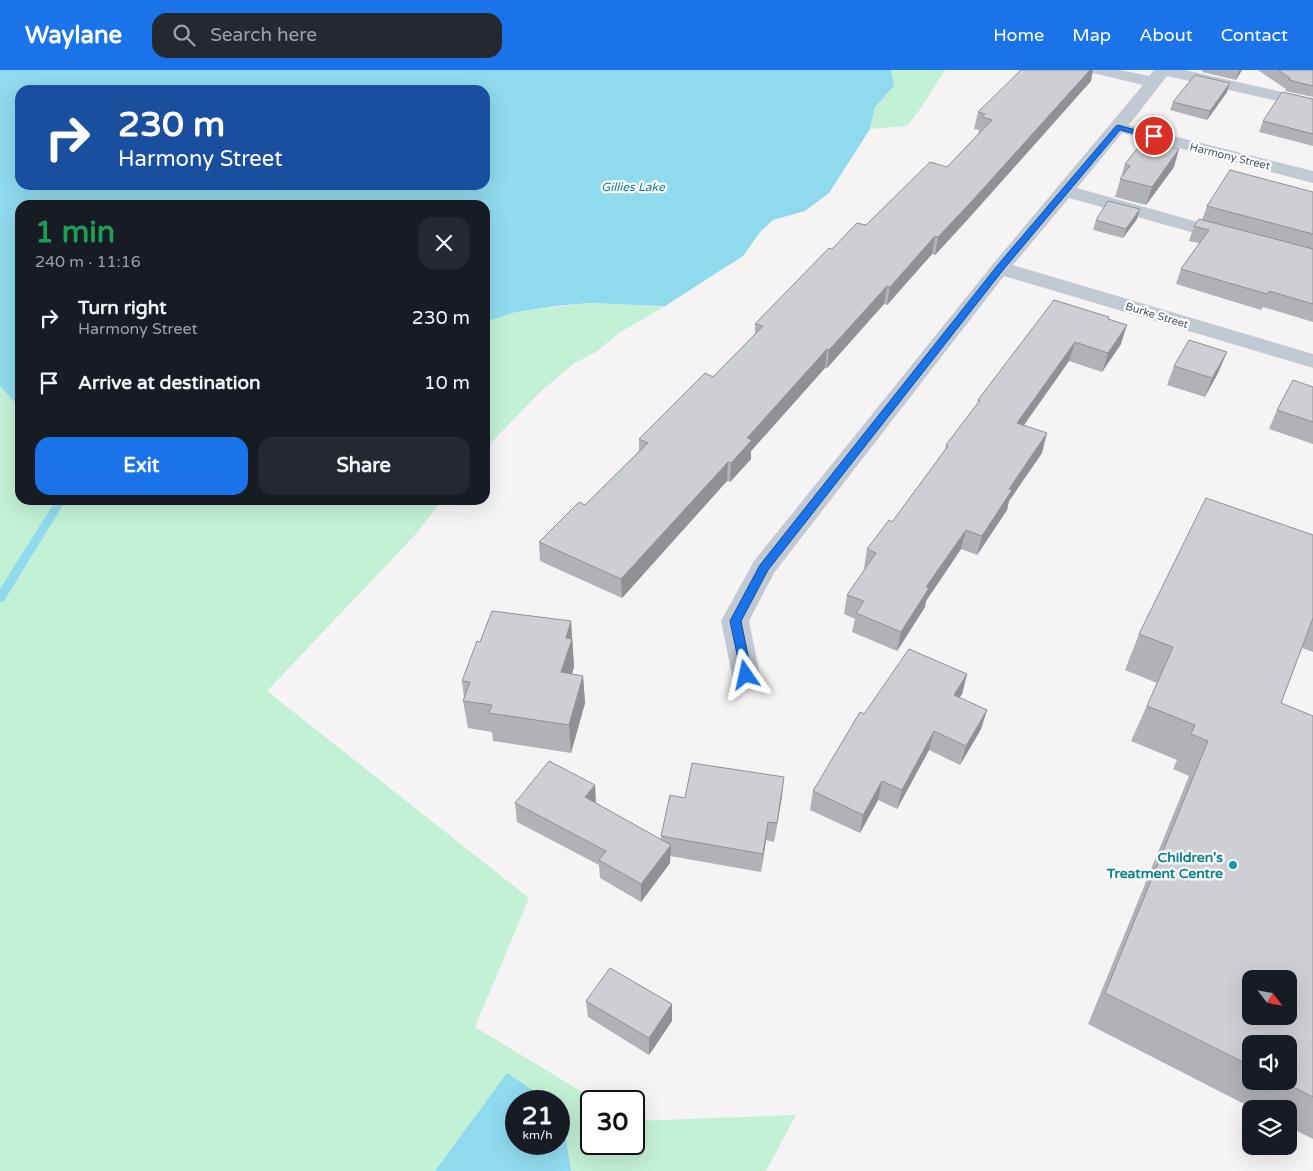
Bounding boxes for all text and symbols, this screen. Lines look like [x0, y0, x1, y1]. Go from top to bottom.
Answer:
search box [152, 13, 502, 58]
text: Waylane [25, 21, 122, 50]
icon: search [170, 21, 198, 49]
text: Search here [210, 24, 317, 46]
text: Home [993, 24, 1044, 46]
text: Map [1072, 24, 1111, 46]
text: About [1139, 24, 1193, 46]
text: Contact [1221, 24, 1288, 46]
text: 230 m [118, 104, 225, 146]
icon: right [35, 105, 100, 170]
pin [1133, 115, 1175, 157]
icon: arrive [1140, 122, 1168, 150]
street label: Harmony Street [1188, 140, 1271, 173]
text: Harmony Street [118, 146, 283, 172]
water label: Gillies Lake [601, 180, 666, 194]
text: 1 min [35, 214, 115, 251]
button: close [418, 217, 470, 269]
text: 240 m · 11:16 [35, 252, 141, 272]
text: Turn right [78, 297, 166, 319]
street label: Burke Street [1124, 300, 1190, 331]
icon: right [35, 304, 63, 332]
text: 230 m [412, 307, 470, 329]
text: Harmony Street [78, 319, 198, 339]
icon: arrive [35, 369, 63, 397]
text: Arrive at destination [78, 372, 261, 394]
text: 10 m [424, 372, 470, 394]
button: Exit [35, 437, 248, 495]
button: Share [258, 437, 470, 495]
position arrow [719, 648, 771, 700]
place label: Children's Treatment Centre [1106, 849, 1223, 882]
marker: Children's Treatment Centre [1227, 859, 1239, 871]
north arrow [1242, 970, 1298, 1025]
map controls [1242, 970, 1297, 1155]
button: sound [1242, 1035, 1297, 1090]
speed limit sign: 30 [580, 1090, 645, 1155]
button: layers [1242, 1100, 1297, 1155]
text: 21 [522, 1101, 553, 1131]
text: km/h [522, 1128, 553, 1142]

